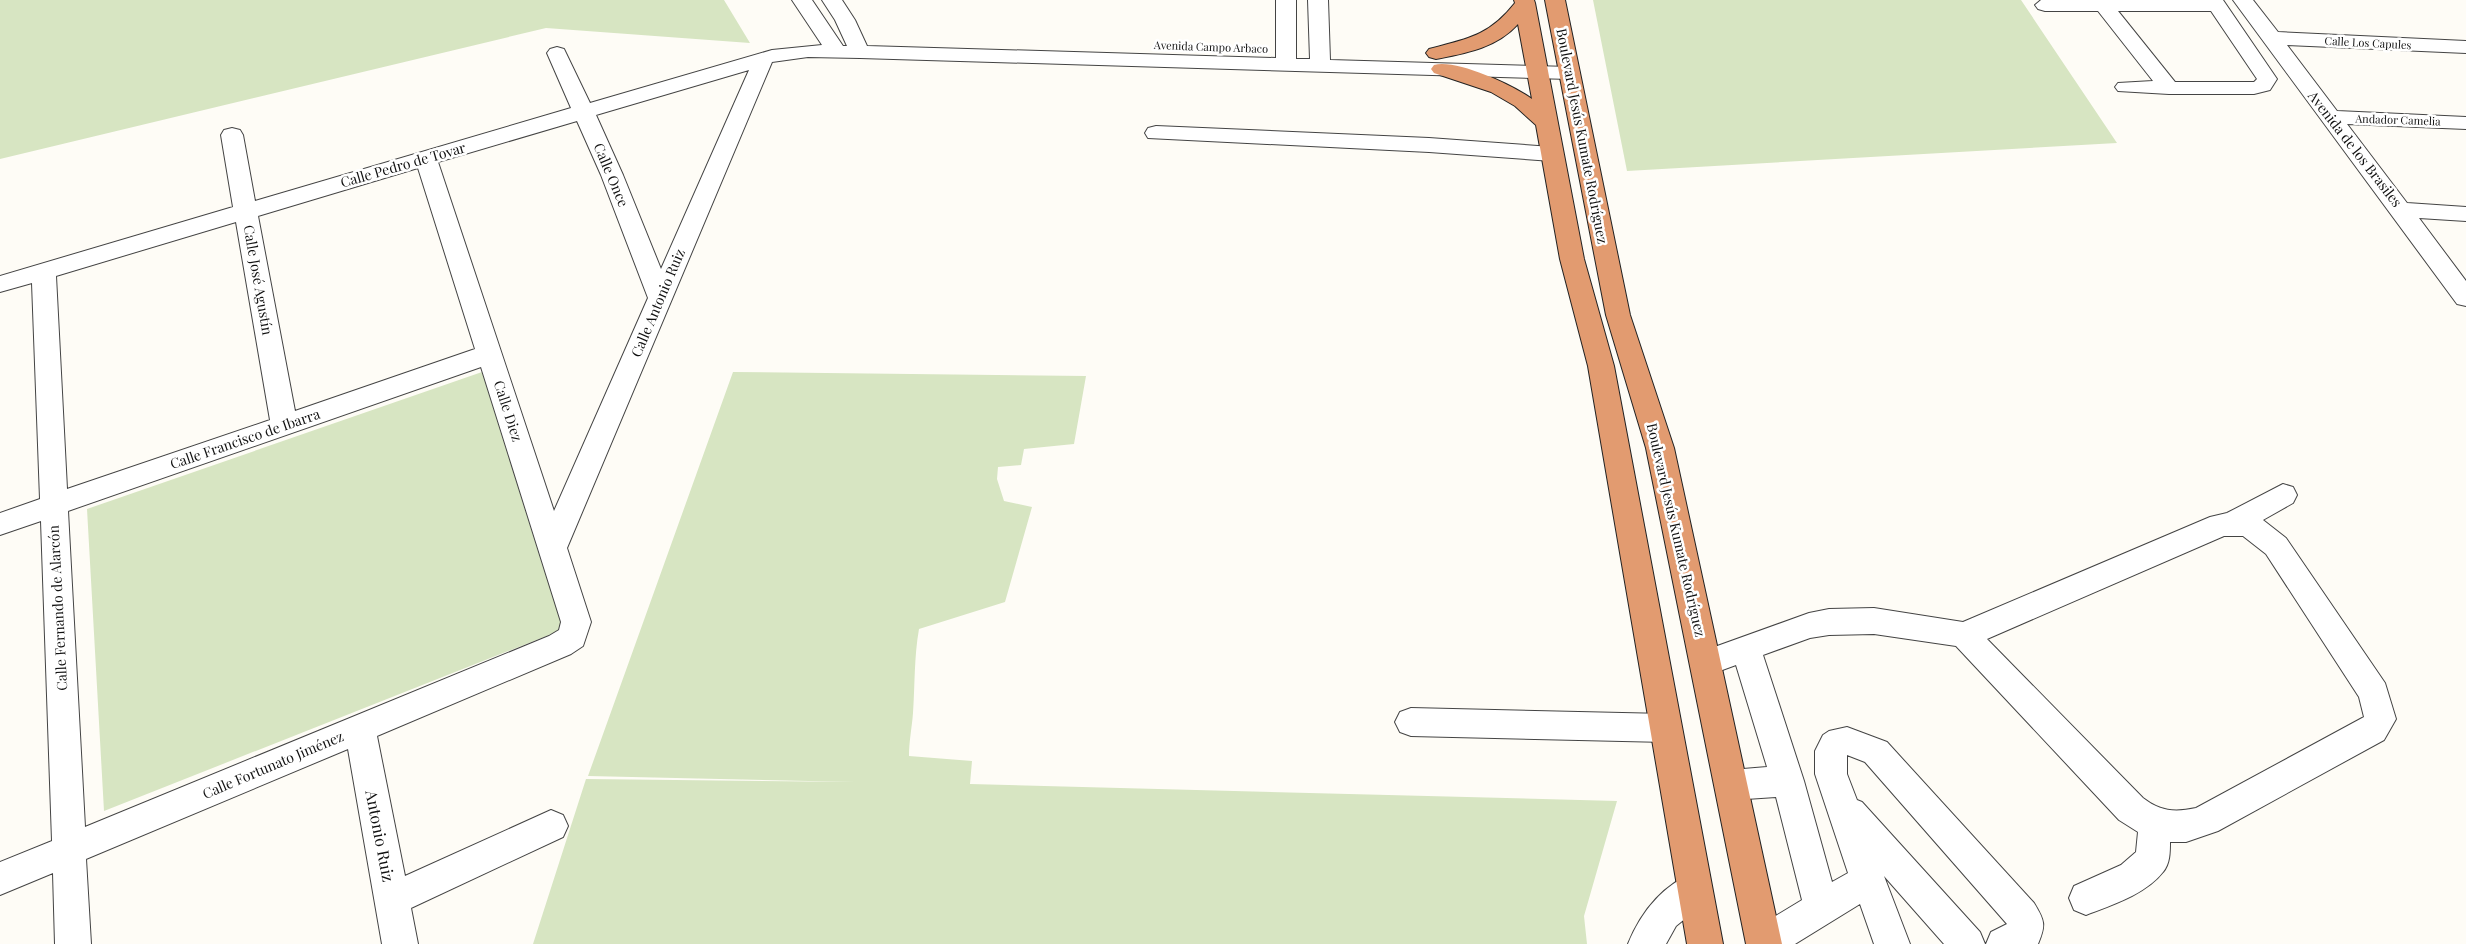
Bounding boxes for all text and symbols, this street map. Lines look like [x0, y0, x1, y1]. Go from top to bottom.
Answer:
street label: Boulevard Jesús Kumate Rodríguez [1552, 27, 1613, 246]
street label: Calle Los Capules [2324, 33, 2412, 52]
street label: Avenida Campo Arbaco [1153, 37, 1268, 56]
street label: Avenida de los Brasiles [2303, 86, 2407, 211]
street label: Andador Camelia [2354, 110, 2441, 129]
street label: Calle Pedro de Tovar [338, 137, 468, 191]
street label: Calle Once [589, 140, 633, 210]
street label: Calle José Agustín [239, 223, 278, 337]
street label: Calle Antonio Ruiz [626, 245, 689, 360]
street label: Calle Diez [490, 378, 527, 444]
street label: Calle Francisco de Ibarra [167, 404, 322, 473]
street label: Boulevard Jesús Kumate Rodríguez [1643, 421, 1710, 639]
street label: Calle Fernando de Alarcón [44, 524, 71, 691]
street label: Calle Fortunato Jiménez [199, 726, 346, 803]
street label: Antonio Ruiz [361, 787, 400, 884]

